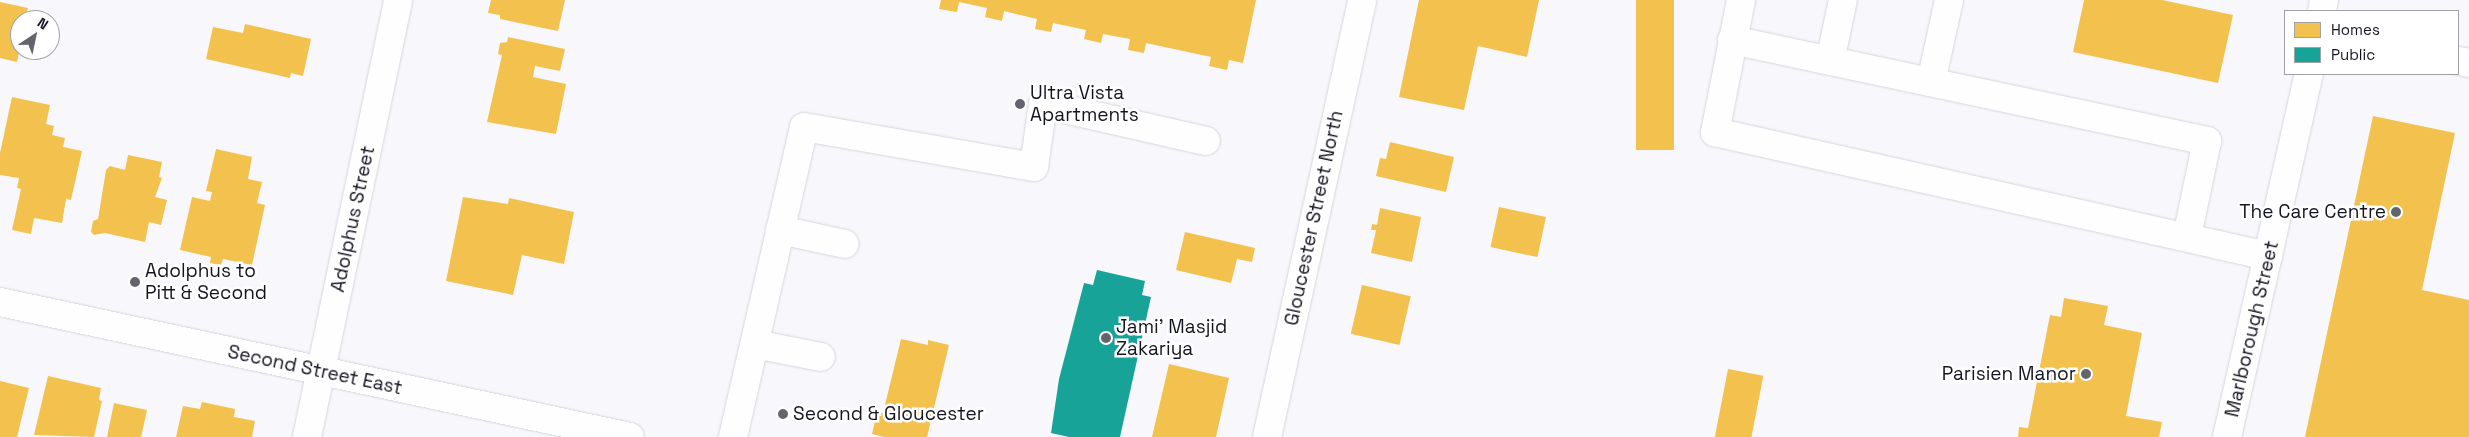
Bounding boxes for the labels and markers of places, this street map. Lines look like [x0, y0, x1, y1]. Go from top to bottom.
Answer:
place label: Ultra Vista Apartments [1030, 82, 1139, 126]
marker: Ultra Vista Apartments [1014, 98, 1026, 110]
place label: The Care Centre [2239, 201, 2386, 223]
marker: The Care Centre [2390, 206, 2402, 218]
place label: Adolphus to Pitt & Second [145, 260, 267, 304]
marker: Adolphus to Pitt & Second [129, 276, 141, 288]
place label: Jami' Masjid Zakariya [1116, 316, 1227, 360]
marker: Jami' Masjid Zakariya [1100, 332, 1112, 344]
place label: Parisien Manor [1942, 363, 2076, 385]
marker: Parisien Manor [2080, 368, 2092, 380]
place label: Second & Gloucester [793, 403, 984, 425]
marker: Second & Gloucester [777, 408, 789, 420]

